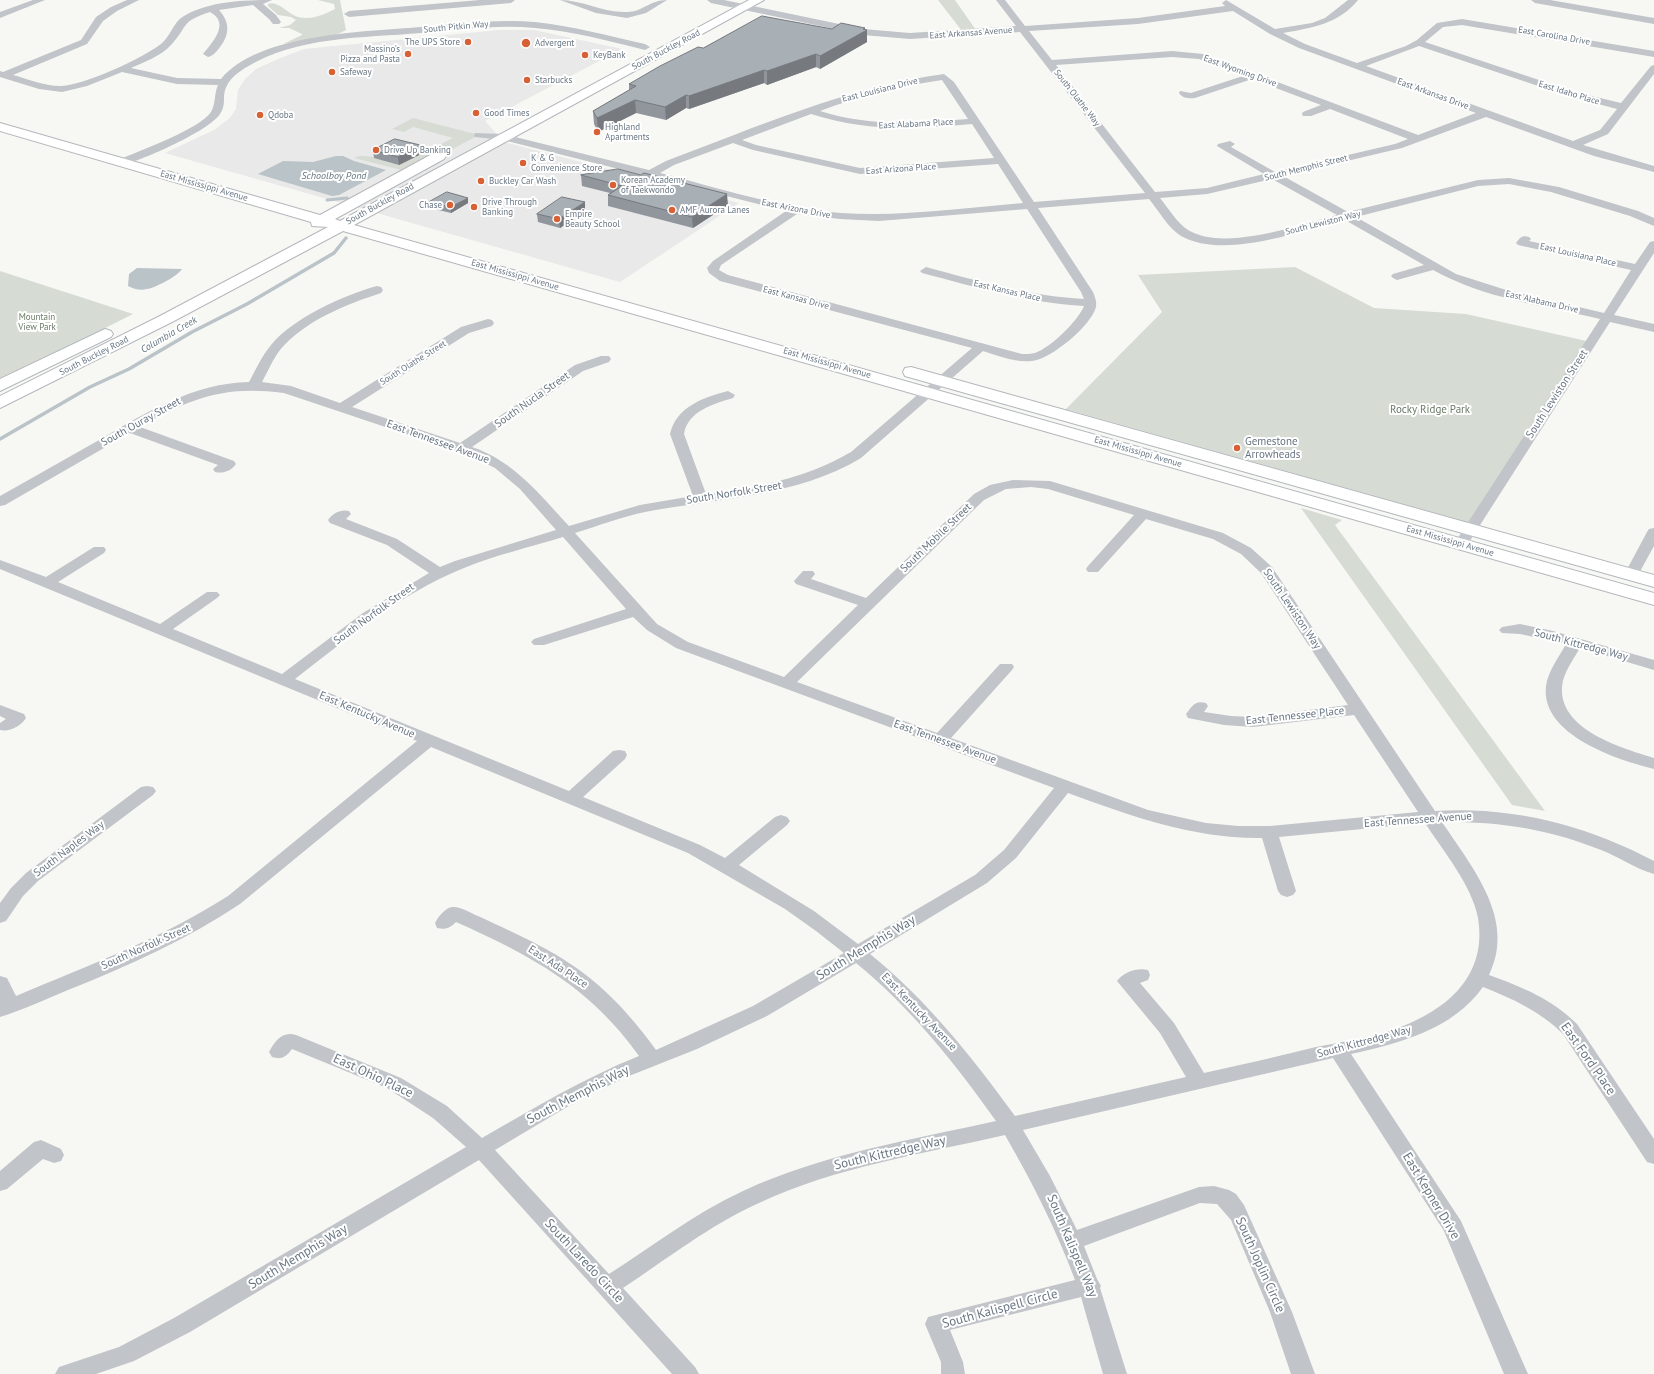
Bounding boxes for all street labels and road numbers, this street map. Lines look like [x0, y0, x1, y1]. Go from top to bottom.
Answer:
street label: South Pitkin Way [423, 19, 489, 35]
street label: East Carolina Drive [1517, 24, 1591, 48]
street label: East Arkansas Avenue [929, 25, 1013, 41]
street label: South Buckley Road [630, 27, 702, 73]
street label: East Wyoming Drive [1202, 53, 1278, 89]
street label: South Olathe Way [1052, 68, 1102, 128]
street label: East Louisiana Drive [841, 75, 919, 105]
street label: East Arkansas Drive [1396, 76, 1470, 112]
street label: East Idaho Place [1537, 79, 1601, 107]
street label: East Alabama Place [878, 117, 954, 131]
street label: South Memphis Street [1263, 152, 1349, 184]
street label: East Arizona Place [866, 161, 936, 177]
street label: East Mississippi Avenue [159, 168, 249, 204]
street label: South Buckley Road [344, 181, 416, 227]
street label: East Arizona Drive [761, 197, 831, 221]
street label: South Lewiston Way [1284, 208, 1362, 238]
street label: East Louisiana Place [1539, 241, 1617, 269]
street label: East Mississippi Avenue [470, 257, 560, 293]
street label: East Kansas Place [973, 278, 1041, 304]
street label: East Kansas Drive [762, 284, 830, 312]
street label: East Alabama Drive [1504, 288, 1580, 316]
street label: South Buckley Road [58, 334, 130, 378]
street label: South Olathe Street [378, 338, 448, 388]
street label: East Mississippi Avenue [782, 345, 872, 381]
street label: South Lewiston Street [1523, 347, 1591, 441]
street label: South Nucla Street [492, 369, 572, 431]
street label: South Ouray Street [99, 395, 183, 449]
street label: East Tennessee Avenue [385, 417, 491, 467]
street label: East Mississippi Avenue [1093, 434, 1183, 470]
street label: South Norfolk Street [685, 479, 783, 507]
street label: South Mobile Street [898, 501, 974, 575]
street label: East Mississippi Avenue [1405, 523, 1495, 559]
street label: South Lewiston Way [1260, 566, 1324, 652]
street label: South Norfolk Street [331, 580, 417, 648]
street label: South Kittredge Way [1533, 626, 1629, 664]
street label: East Kentucky Avenue [317, 689, 417, 741]
street label: East Tennessee Place [1245, 704, 1345, 728]
street label: East Tennessee Avenue [892, 717, 998, 767]
street label: East Tennessee Avenue [1364, 810, 1472, 830]
street label: South Naples Way [31, 818, 107, 880]
street label: South Memphis Way [814, 912, 918, 984]
street label: South Norfolk Street [99, 921, 193, 973]
street label: East Ada Place [526, 943, 590, 991]
street label: East Kentucky Avenue [879, 970, 959, 1054]
street label: East Ford Place [1557, 1020, 1619, 1098]
street label: South Kittredge Way [1316, 1023, 1412, 1061]
street label: East Ohio Place [331, 1051, 415, 1101]
street label: South Memphis Way [524, 1062, 632, 1128]
street label: South Kittredge Way [833, 1133, 947, 1173]
street label: East Kepner Drive [1399, 1150, 1463, 1242]
street label: South Kalispell Way [1043, 1192, 1101, 1300]
street label: South Joplin Circle [1232, 1215, 1288, 1315]
street label: South Laredo Circle [541, 1216, 627, 1306]
street label: South Memphis Way [246, 1221, 350, 1293]
street label: South Kalispell Circle [941, 1286, 1059, 1332]

